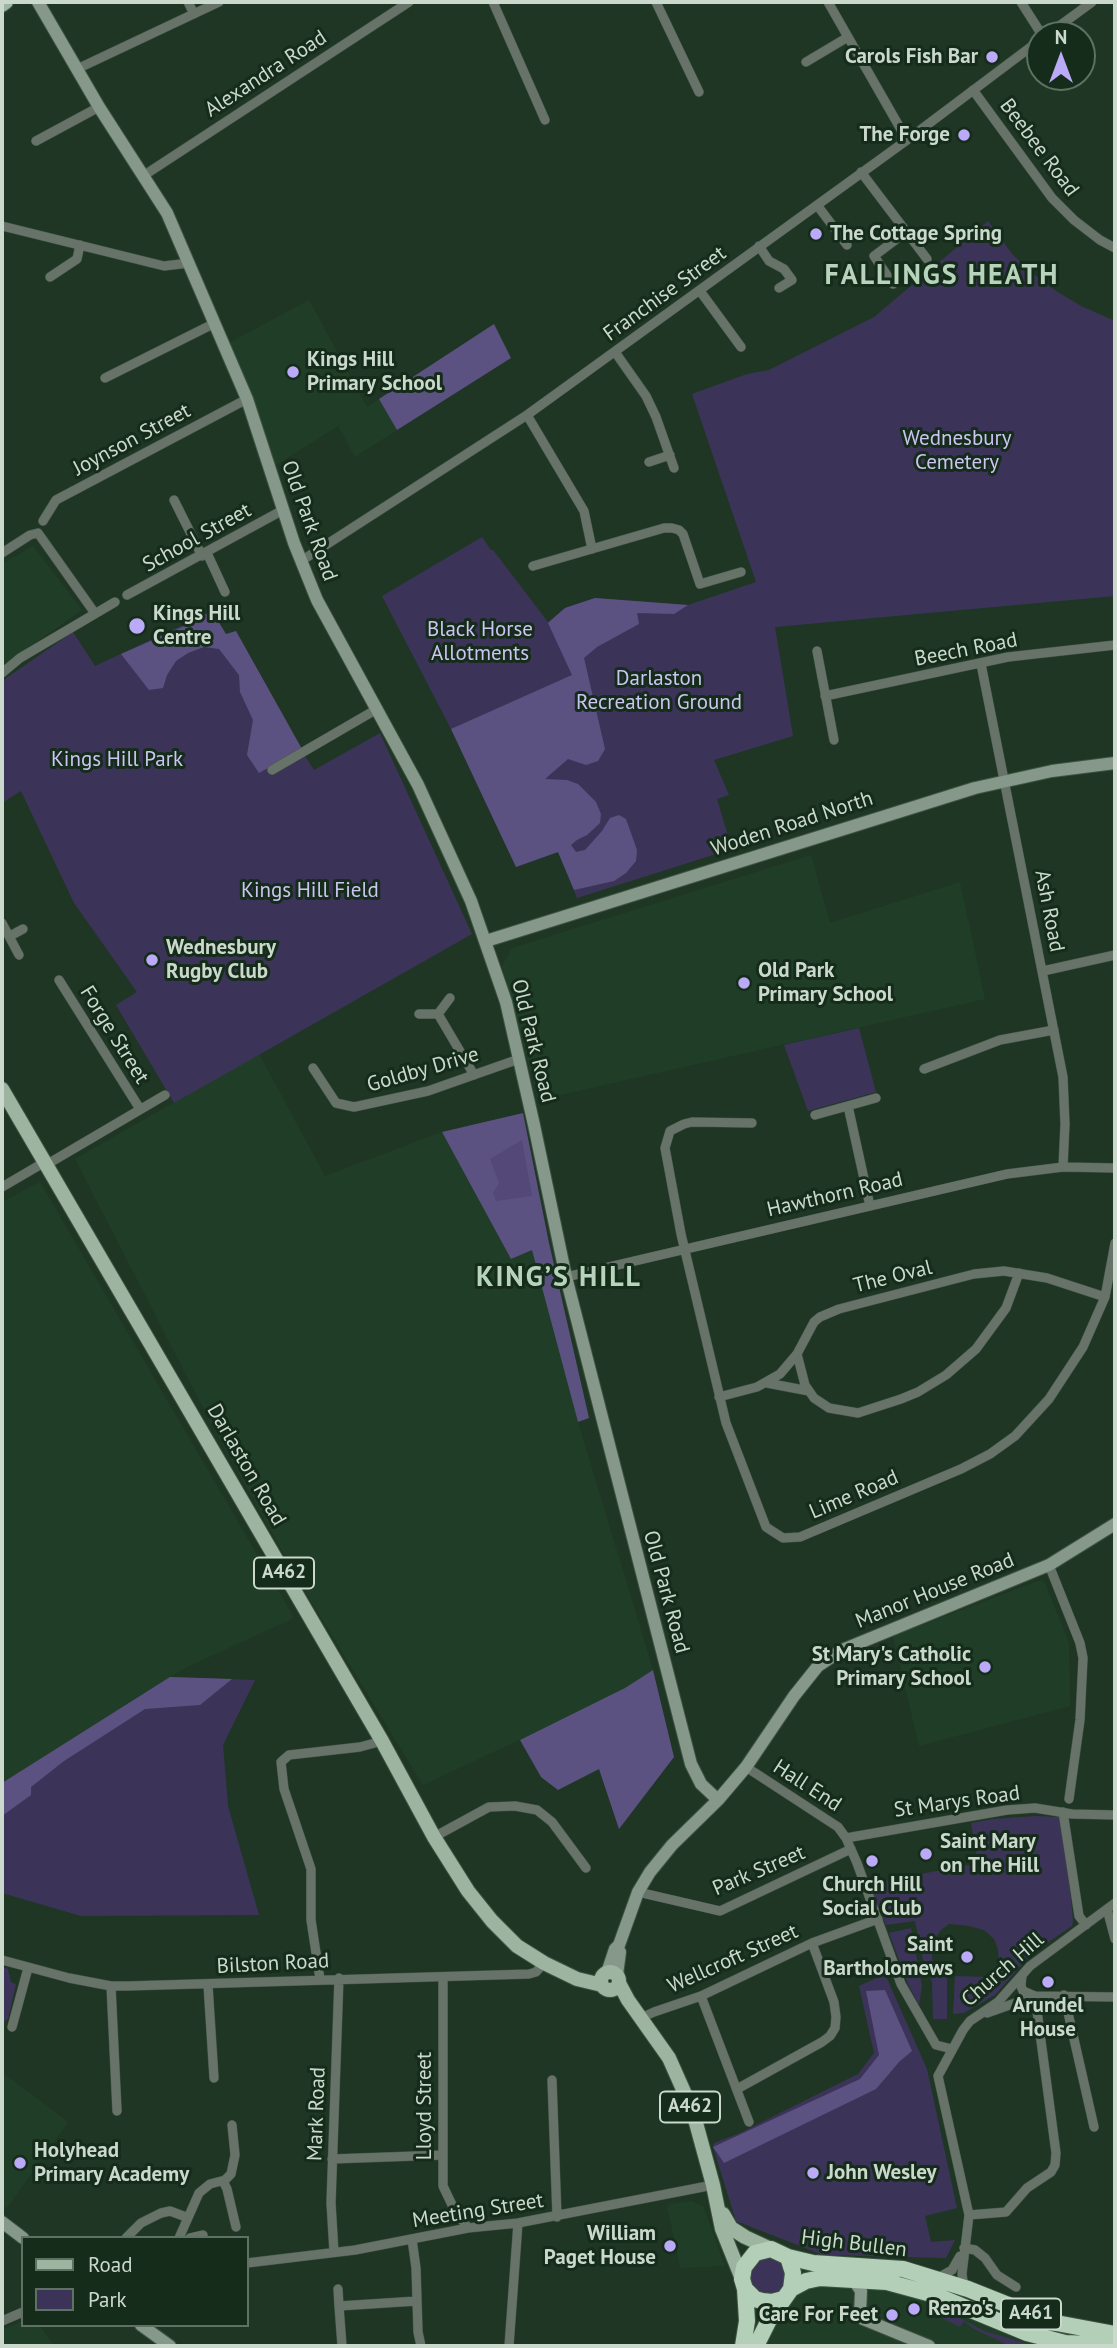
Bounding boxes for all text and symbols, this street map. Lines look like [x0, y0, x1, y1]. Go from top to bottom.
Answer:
north arrow [1026, 21, 1096, 91]
street label: Alexandra Road [200, 25, 332, 123]
text: N [1055, 25, 1067, 49]
place label: Carols Fish Bar [845, 44, 978, 70]
marker: Carols Fish Bar [984, 49, 1000, 65]
street label: Beebee Road [994, 94, 1084, 202]
place label: The Forge [859, 122, 950, 148]
marker: The Forge [956, 127, 972, 143]
place label: The Cottage Spring [830, 221, 1002, 247]
marker: The Cottage Spring [808, 226, 824, 242]
street label: Franchise Street [599, 241, 731, 347]
district label: FALLINGS HEATH [826, 259, 1058, 293]
place label: Kings Hill Primary School [307, 347, 442, 397]
marker: Kings Hill Primary School [285, 364, 301, 380]
street label: Joynson Street [69, 399, 195, 481]
park label: Wednesbury Cemetery [902, 426, 1012, 476]
street label: Old Park Road [276, 457, 342, 585]
street label: School Street [138, 498, 256, 578]
place label: Kings Hill Centre [153, 601, 240, 651]
marker: Kings Hill Centre [127, 616, 147, 636]
park label: Black Horse Allotments [427, 617, 533, 667]
street label: Beech Road [912, 628, 1020, 672]
park label: Darlaston Recreation Ground [576, 666, 742, 716]
park label: Kings Hill Park [51, 747, 183, 773]
street label: Woden Road North [708, 786, 876, 862]
street label: Ash Road [1029, 868, 1069, 954]
park label: Kings Hill Field [241, 878, 379, 904]
place label: Wednesbury Rugby Club [166, 935, 276, 985]
marker: Wednesbury Rugby Club [144, 952, 160, 968]
place label: Old Park Primary School [758, 958, 893, 1008]
marker: Old Park Primary School [736, 975, 752, 991]
street label: Old Park Road [506, 977, 560, 1105]
street label: Forge Street [74, 981, 154, 1089]
street label: Goldby Drive [364, 1042, 482, 1098]
street label: Hawthorn Road [765, 1167, 905, 1223]
street label: The Oval [851, 1255, 935, 1299]
district label: KING’S HILL [477, 1261, 641, 1295]
street label: Darlaston Road [201, 1400, 291, 1530]
street label: Lime Road [806, 1465, 902, 1525]
street label: Old Park Road [638, 1528, 694, 1656]
street label: Manor House Road [852, 1548, 1018, 1634]
road number: A462 [254, 1558, 314, 1588]
place label: St Mary's Catholic Primary School [812, 1642, 971, 1692]
marker: St Mary's Catholic Primary School [977, 1659, 993, 1675]
street label: Hall End [768, 1755, 846, 1817]
street label: St Marys Road [892, 1781, 1022, 1823]
place label: Saint Mary on The Hill [940, 1829, 1039, 1879]
street label: Park Street [709, 1840, 809, 1902]
marker: Saint Mary on The Hill [918, 1846, 934, 1862]
marker: Church Hill Social Club [864, 1853, 880, 1869]
place label: Church Hill Social Club [822, 1872, 922, 1922]
street label: Wellcroft Street [664, 1919, 802, 1999]
street label: Church Hill [957, 1928, 1049, 2012]
place label: Saint Bartholomews [823, 1932, 953, 1982]
street label: Bilston Road [216, 1948, 330, 1980]
marker: Saint Bartholomews [959, 1949, 975, 1965]
marker: Arundel House [1040, 1974, 1056, 1990]
place label: Arundel House [1013, 1993, 1083, 2043]
street label: Lloyd Street [412, 2052, 438, 2160]
street label: Mark Road [303, 2066, 331, 2162]
road number: A462 [660, 2092, 720, 2122]
place label: Holyhead Primary Academy [34, 2138, 189, 2188]
marker: Holyhead Primary Academy [12, 2155, 28, 2171]
place label: John Wesley [827, 2160, 937, 2186]
marker: John Wesley [805, 2165, 821, 2181]
street label: Meeting Street [411, 2188, 545, 2234]
place label: William Paget House [544, 2221, 656, 2271]
street label: High Bullen [800, 2225, 908, 2263]
legend [21, 2236, 248, 2327]
marker: William Paget House [662, 2238, 678, 2254]
text: Road [88, 2251, 132, 2278]
text: Park [88, 2286, 127, 2313]
place label: Renzo's [928, 2296, 994, 2322]
road number: A461 [1001, 2298, 1061, 2330]
marker: Renzo's [906, 2301, 922, 2317]
place label: Care For Feet [759, 2302, 878, 2328]
marker: Care For Feet [884, 2307, 900, 2323]

